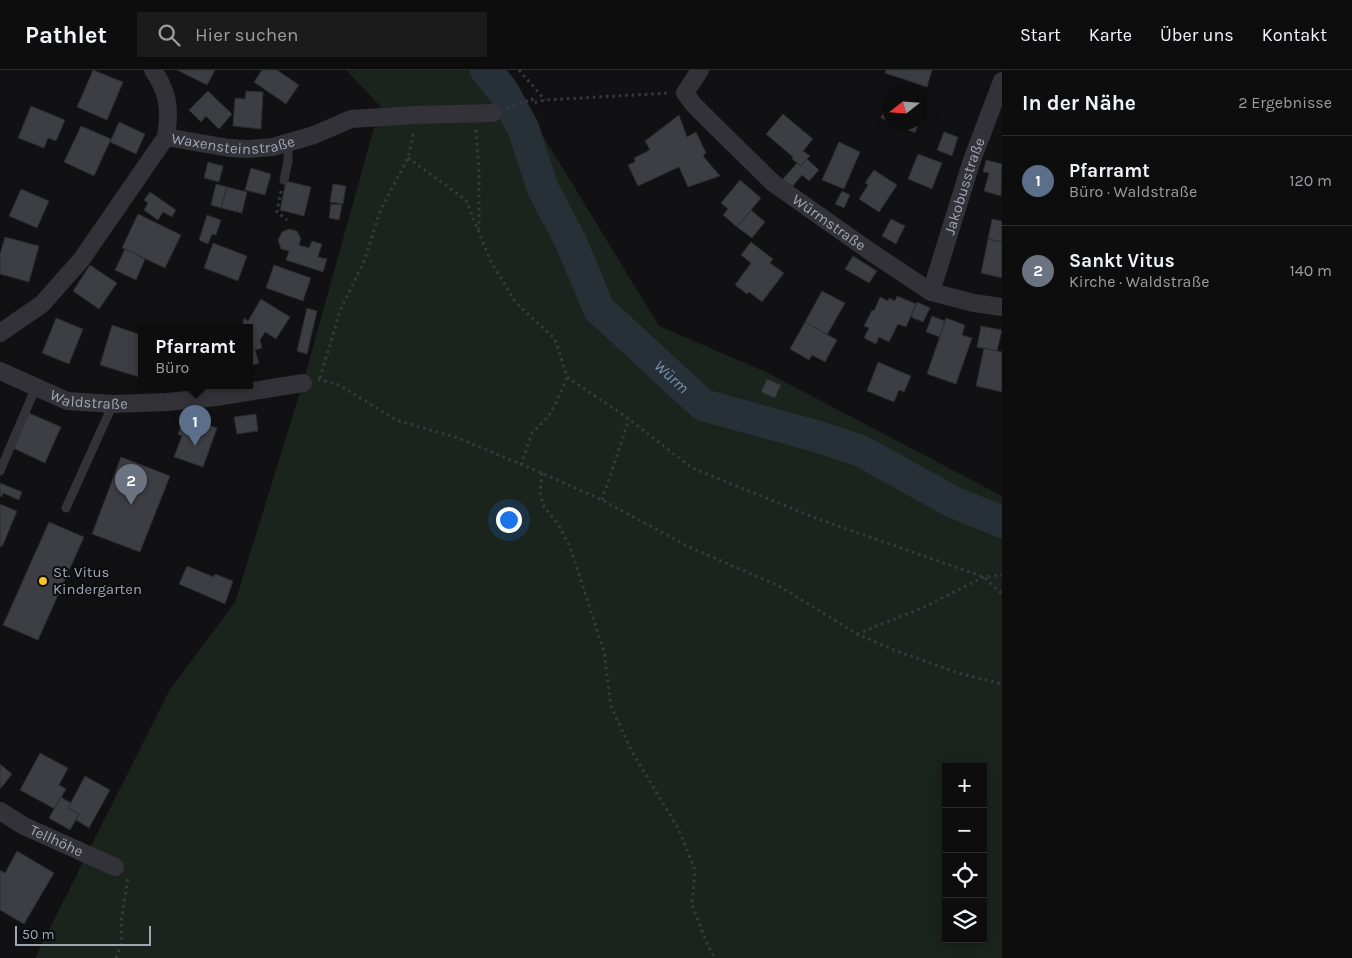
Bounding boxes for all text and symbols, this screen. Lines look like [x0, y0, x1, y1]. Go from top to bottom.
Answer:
search box [137, 12, 487, 57]
text: Pathlet [25, 21, 107, 49]
icon: search [155, 21, 183, 49]
text: Hier suchen [195, 24, 298, 46]
text: Start [1020, 24, 1061, 46]
text: Karte [1089, 24, 1132, 46]
text: Über uns [1160, 24, 1234, 46]
text: Kontakt [1262, 24, 1327, 46]
north arrow [882, 85, 927, 130]
text: In der Nähe [1022, 91, 1136, 115]
text: 2 Ergebnisse [1238, 93, 1332, 112]
street label: Waxensteinstraße [170, 129, 297, 158]
street label: Jakobusstraße [940, 135, 989, 237]
text: Pfarramt [1069, 160, 1150, 182]
text: 1 [1035, 171, 1041, 190]
text: 120 m [1289, 171, 1332, 190]
text: Büro · Waldstraße [1069, 182, 1197, 201]
street label: Würmstraße [789, 190, 869, 254]
text: Sankt Vitus [1069, 250, 1175, 272]
text: 2 [1033, 261, 1043, 280]
text: 140 m [1290, 261, 1332, 280]
text: Kirche · Waldstraße [1069, 272, 1209, 291]
popup [138, 324, 253, 389]
text: Pfarramt [155, 336, 236, 358]
water label: Würm [650, 356, 693, 397]
text: Büro [155, 358, 189, 377]
street label: Waldstraße [47, 386, 128, 413]
pin: 1 [179, 405, 211, 446]
pin: 2 [115, 464, 147, 505]
your location [496, 507, 522, 533]
place label: St. Vitus Kindergarten [53, 563, 142, 598]
marker: St. Vitus Kindergarten [37, 575, 49, 587]
map controls [942, 763, 987, 943]
button: + [942, 763, 987, 808]
button: − [942, 808, 987, 853]
street label: Tellhöhe [27, 821, 86, 860]
button: locate [942, 853, 987, 898]
button: layers [942, 898, 987, 943]
scale bar [15, 923, 151, 946]
text: 50 m [22, 926, 55, 943]

